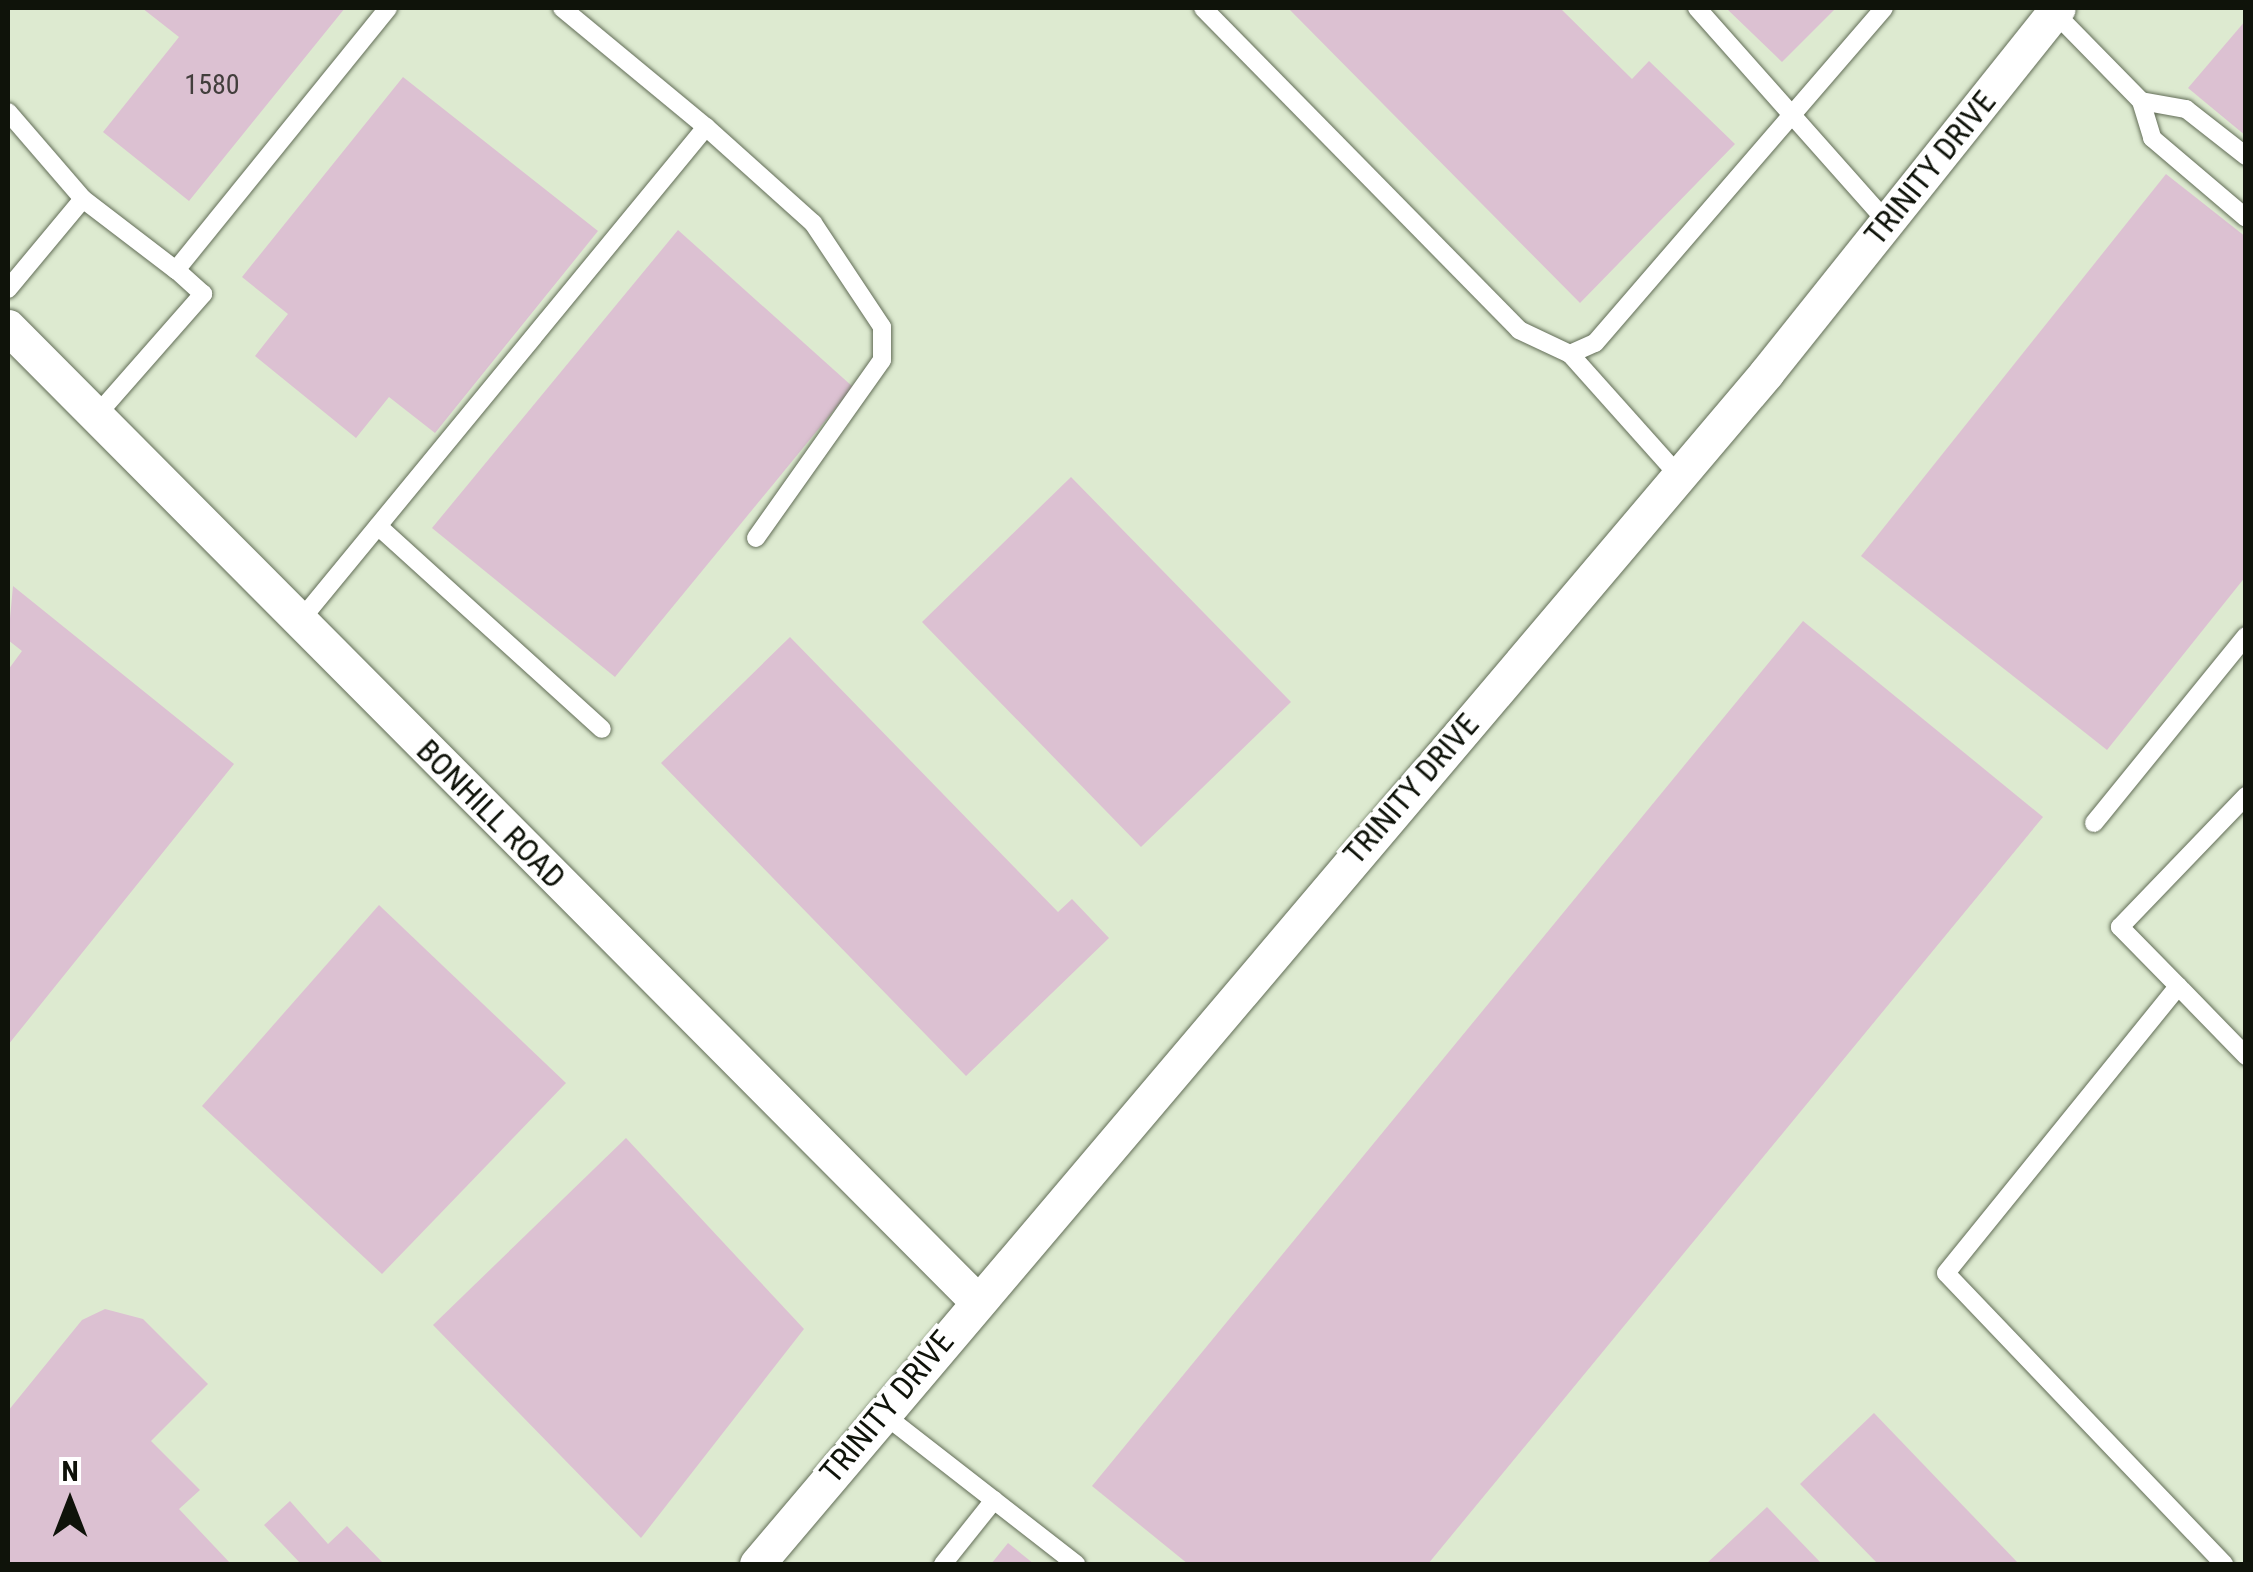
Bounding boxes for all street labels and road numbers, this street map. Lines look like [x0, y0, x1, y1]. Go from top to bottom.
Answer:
street label: TRINITY DRIVE [1856, 83, 2004, 253]
street label: TRINITY DRIVE [1335, 706, 1487, 872]
street label: BONHILL ROAD [409, 732, 573, 896]
street label: TRINITY DRIVE [812, 1323, 962, 1491]

